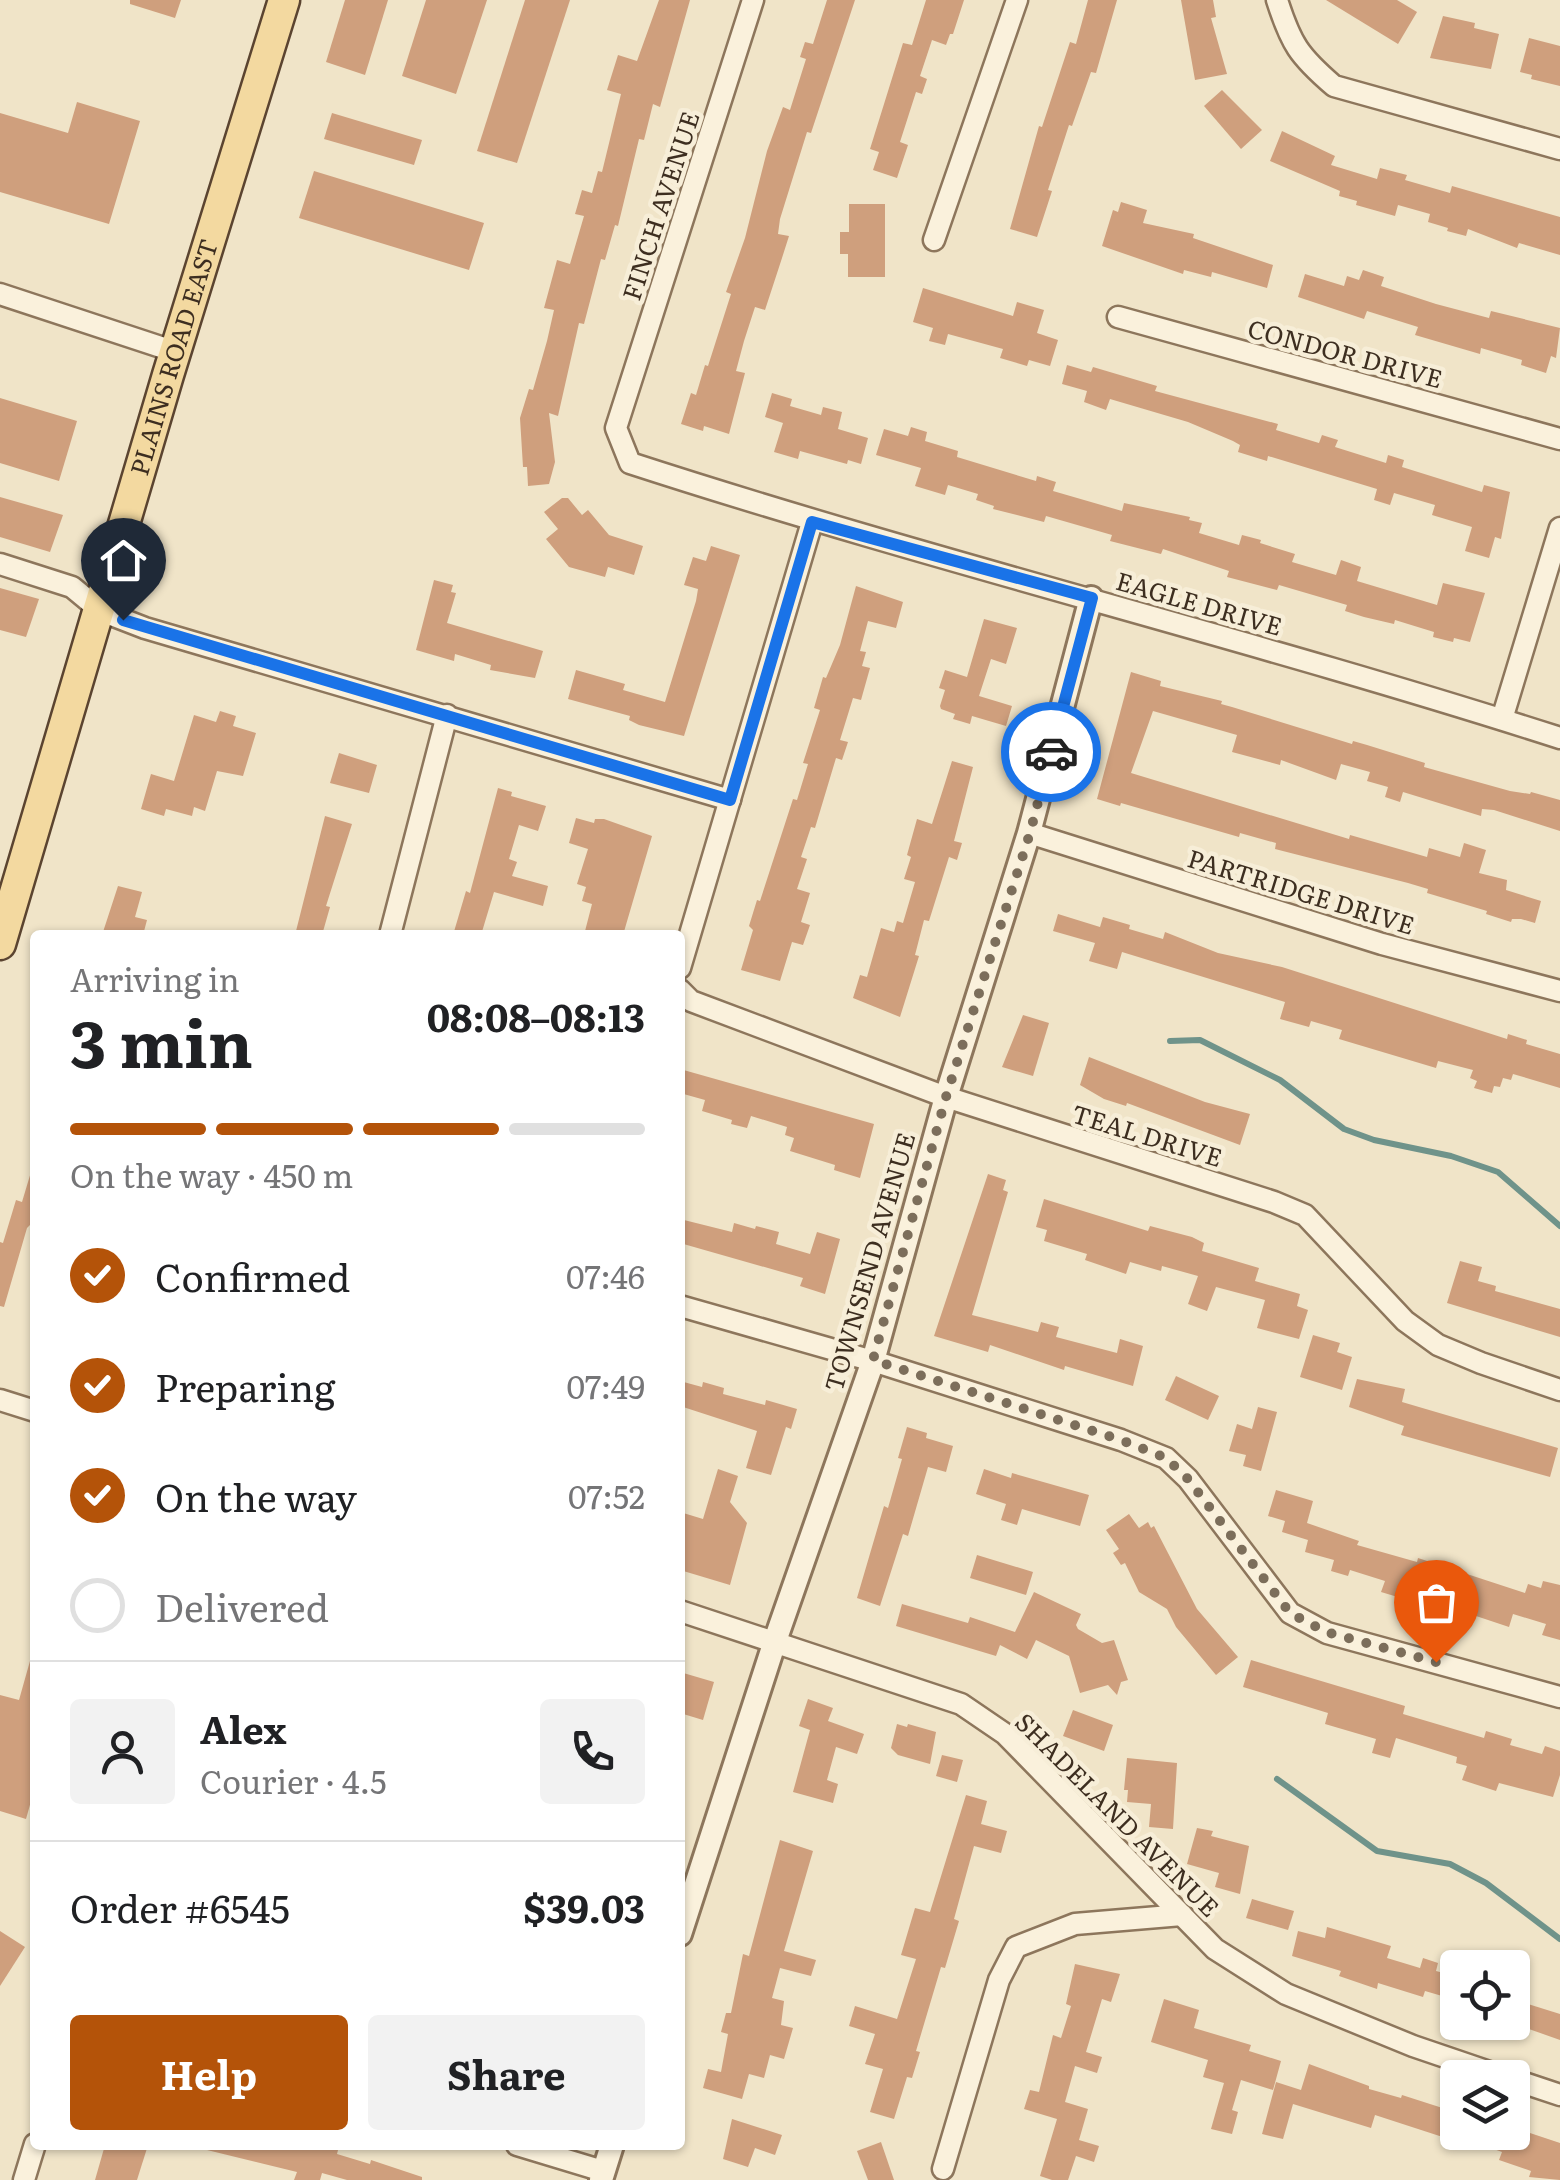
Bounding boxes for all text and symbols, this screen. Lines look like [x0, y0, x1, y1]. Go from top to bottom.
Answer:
street label: FINCH AVENUE [612, 106, 708, 305]
street label: PLAINS ROAD EAST [119, 234, 226, 479]
street label: CONDOR DRIVE [1244, 309, 1447, 396]
pin [81, 518, 166, 621]
icon: home [96, 533, 151, 588]
street label: EAGLE DRIVE [1112, 561, 1287, 644]
courier [1001, 702, 1101, 802]
icon: car [1024, 725, 1079, 780]
street label: PARTRIDGE DRIVE [1183, 838, 1419, 943]
text: Arriving in [70, 954, 240, 1002]
text: 08:08–08:13 [427, 987, 645, 1044]
text: 3 min [70, 991, 253, 1088]
street label: TEAL DRIVE [1068, 1094, 1227, 1175]
street label: TOWNSEND AVENUE [814, 1128, 923, 1395]
text: On the way · 450 m [70, 1150, 353, 1198]
text: Confirmed [155, 1247, 350, 1304]
icon: check [70, 1248, 125, 1303]
text: 07:46 [566, 1251, 645, 1299]
text: Preparing [155, 1357, 335, 1414]
icon: check [70, 1358, 125, 1413]
text: 07:49 [567, 1361, 645, 1409]
text: On the way [155, 1467, 357, 1524]
icon: check [70, 1468, 125, 1523]
text: 07:52 [568, 1471, 645, 1519]
pin [1394, 1560, 1479, 1663]
icon: bag [1409, 1575, 1464, 1630]
text: Delivered [155, 1577, 329, 1634]
button: person [70, 1699, 175, 1804]
text: Alex [200, 1699, 286, 1756]
button: phone [540, 1699, 645, 1804]
street label: SHADELAND AVENUE [1007, 1703, 1229, 1925]
text: Courier · 4.5 [200, 1756, 386, 1804]
text: Order #6545 [70, 1878, 290, 1935]
text: $39.03 [523, 1878, 645, 1935]
map controls [1440, 1950, 1530, 2150]
button: locate [1440, 1950, 1530, 2040]
button: Help [70, 2015, 348, 2130]
button: Share [368, 2015, 645, 2130]
button: layers [1440, 2060, 1530, 2150]

